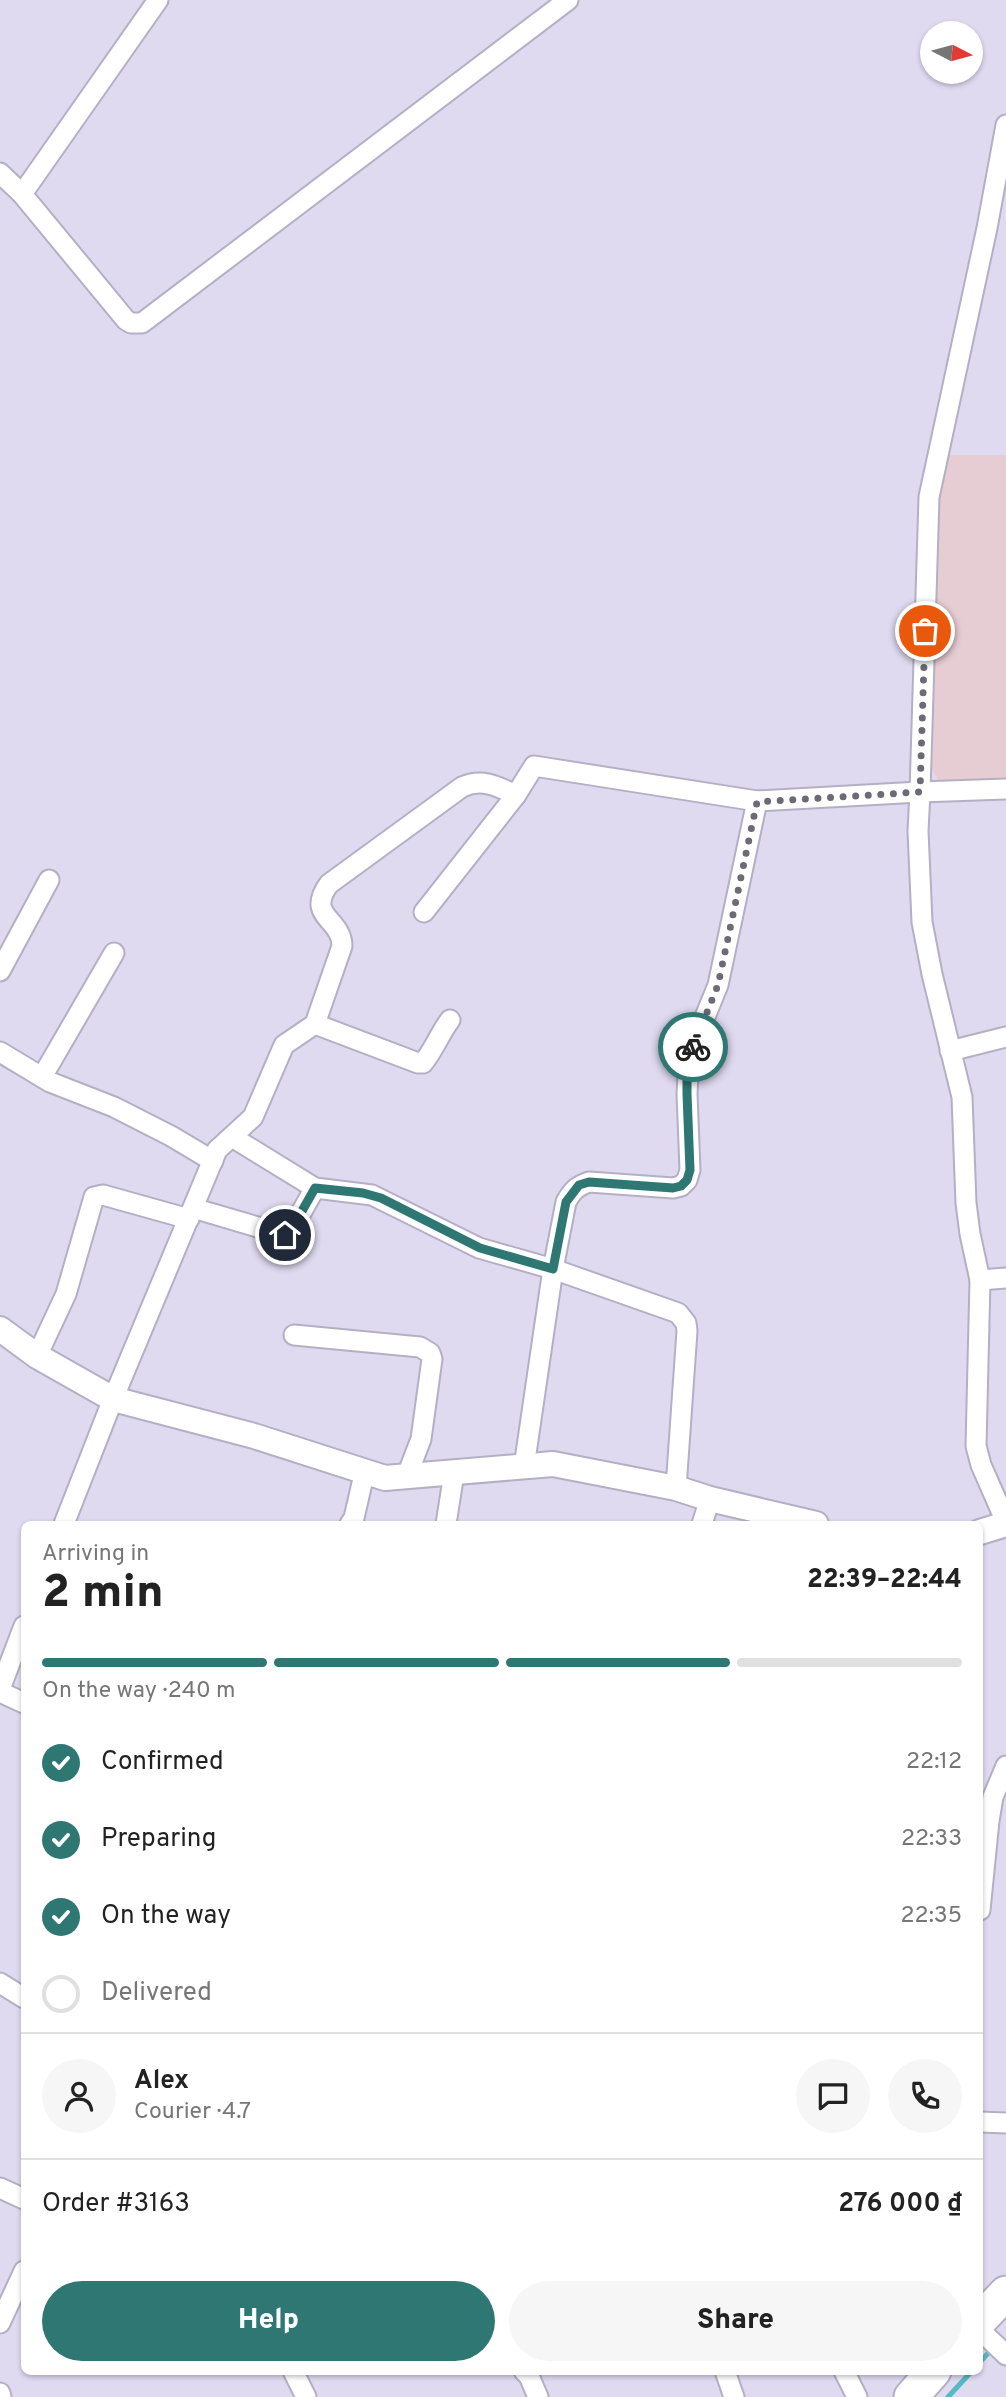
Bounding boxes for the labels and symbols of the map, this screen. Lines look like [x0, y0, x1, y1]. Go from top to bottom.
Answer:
north arrow [920, 21, 984, 84]
pin [895, 601, 955, 661]
courier [658, 1012, 728, 1082]
pin [255, 1205, 315, 1265]

